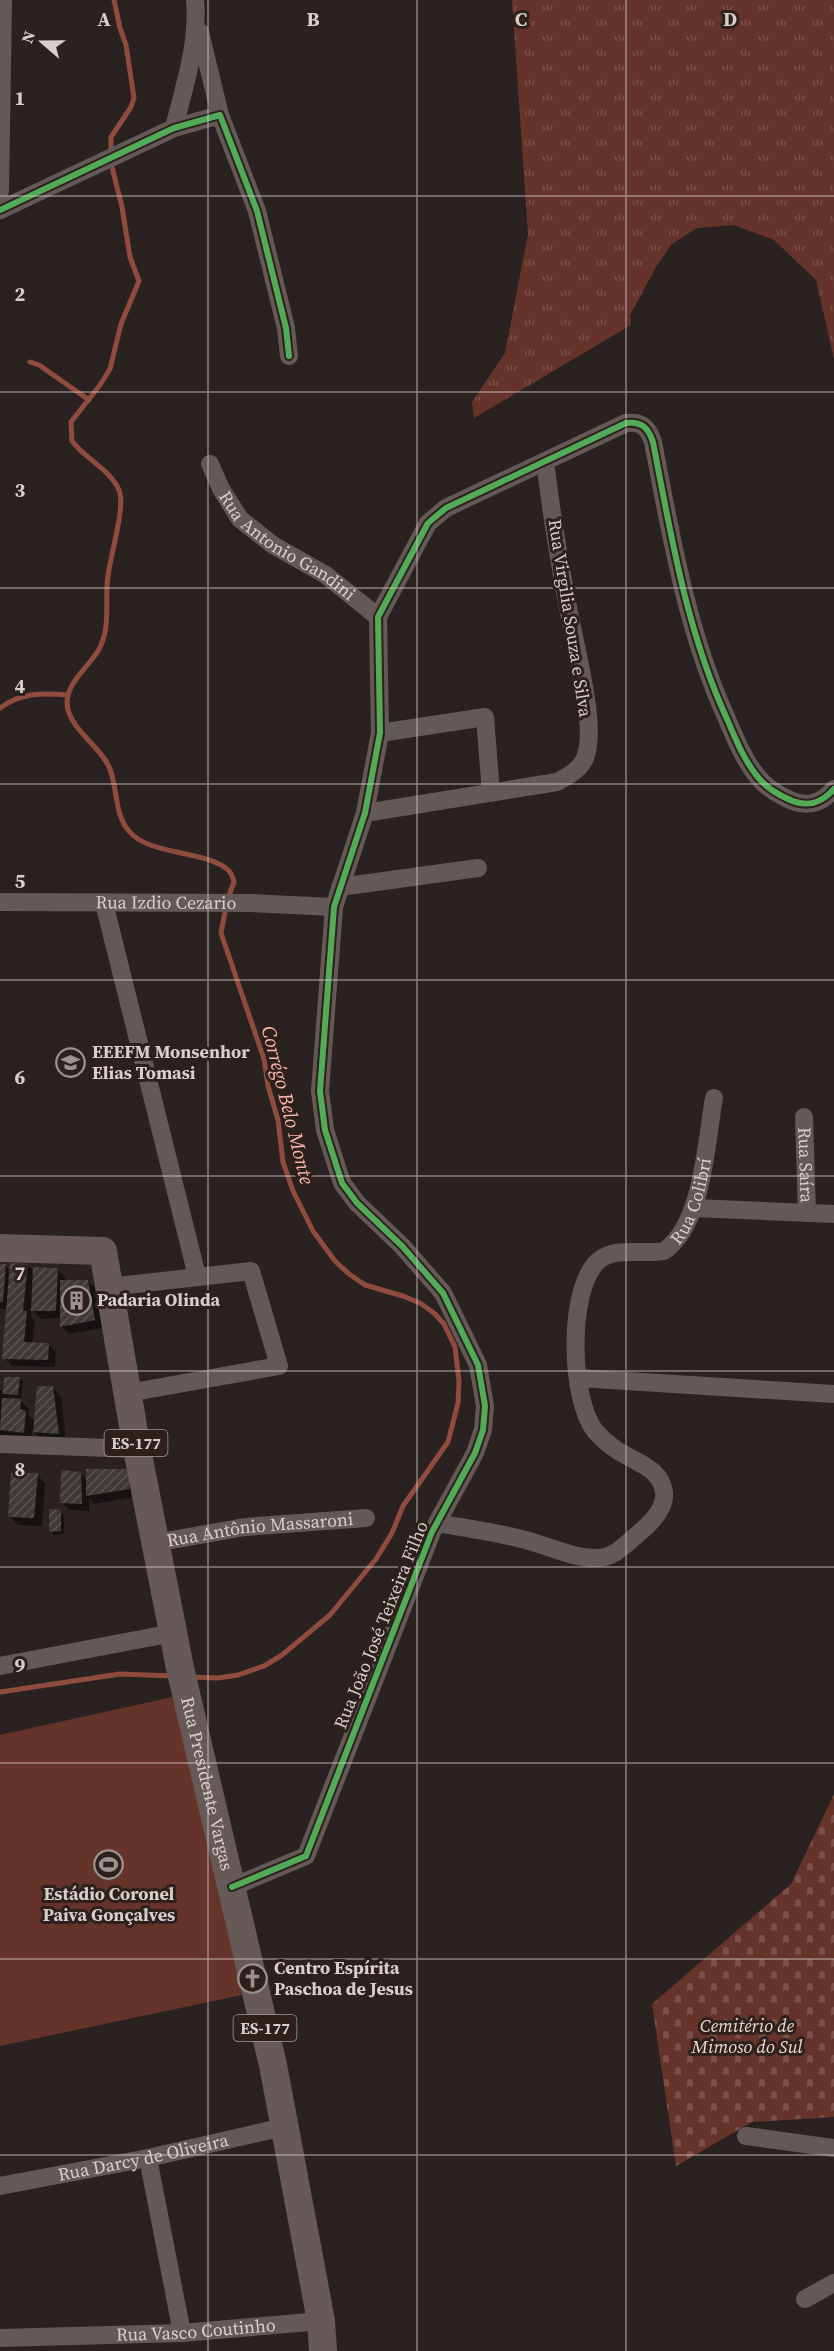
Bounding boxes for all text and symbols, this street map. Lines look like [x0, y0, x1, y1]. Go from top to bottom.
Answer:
text: A [97, 5, 111, 33]
text: B [306, 5, 320, 33]
text: C [515, 5, 527, 33]
text: D [723, 5, 737, 33]
north arrow [12, 12, 72, 72]
text: N [16, 27, 40, 46]
text: 1 [15, 84, 25, 112]
text: 2 [15, 280, 26, 308]
text: 3 [15, 476, 26, 504]
street label: Rua Antonio Gandini [213, 486, 361, 606]
street label: Rua Virgilia Souza e Silva [542, 517, 599, 720]
text: 4 [15, 672, 26, 700]
text: 5 [15, 867, 26, 895]
street label: Rua Izdio Cezario [96, 889, 237, 915]
water label: Corrégo Belo Monte [255, 1023, 321, 1187]
place label: EEEFM Monsenhor Elias Tomasi [92, 1039, 250, 1085]
school or university icon: EEEFM Monsenhor Elias Tomasi [55, 1046, 87, 1078]
text: 6 [15, 1063, 26, 1091]
street label: Rua Saíra [792, 1127, 820, 1204]
street label: Rua Colibrí [664, 1156, 717, 1250]
text: 7 [15, 1259, 26, 1287]
building icon: Padaria Olinda [60, 1284, 92, 1316]
place label: Padaria Olinda [97, 1287, 220, 1312]
road number: ES-177 [104, 1430, 168, 1456]
text: 8 [15, 1455, 25, 1483]
street label: Rua Antônio Massaroni [165, 1506, 354, 1553]
street label: Rua João José Teixeira Filho [327, 1517, 434, 1732]
text: 9 [15, 1651, 26, 1679]
street label: Rua Presidente Vargas [175, 1694, 240, 1873]
sports icon: Estádio Coronel Paiva Gonçalves [93, 1849, 125, 1881]
place label: Estádio Coronel Paiva Gonçalves [43, 1881, 175, 1927]
place label: Centro Espírita Paschoa de Jesus [274, 1955, 413, 2001]
church icon: Centro Espírita Paschoa de Jesus [237, 1962, 269, 1994]
park label: Cemitério de Mimoso do Sul [691, 2013, 802, 2059]
road number: ES-177 [234, 2015, 296, 2041]
street label: Rua Darcy de Oliveira [56, 2127, 232, 2187]
street label: Rua Vasco Coutinho [116, 2312, 277, 2347]

